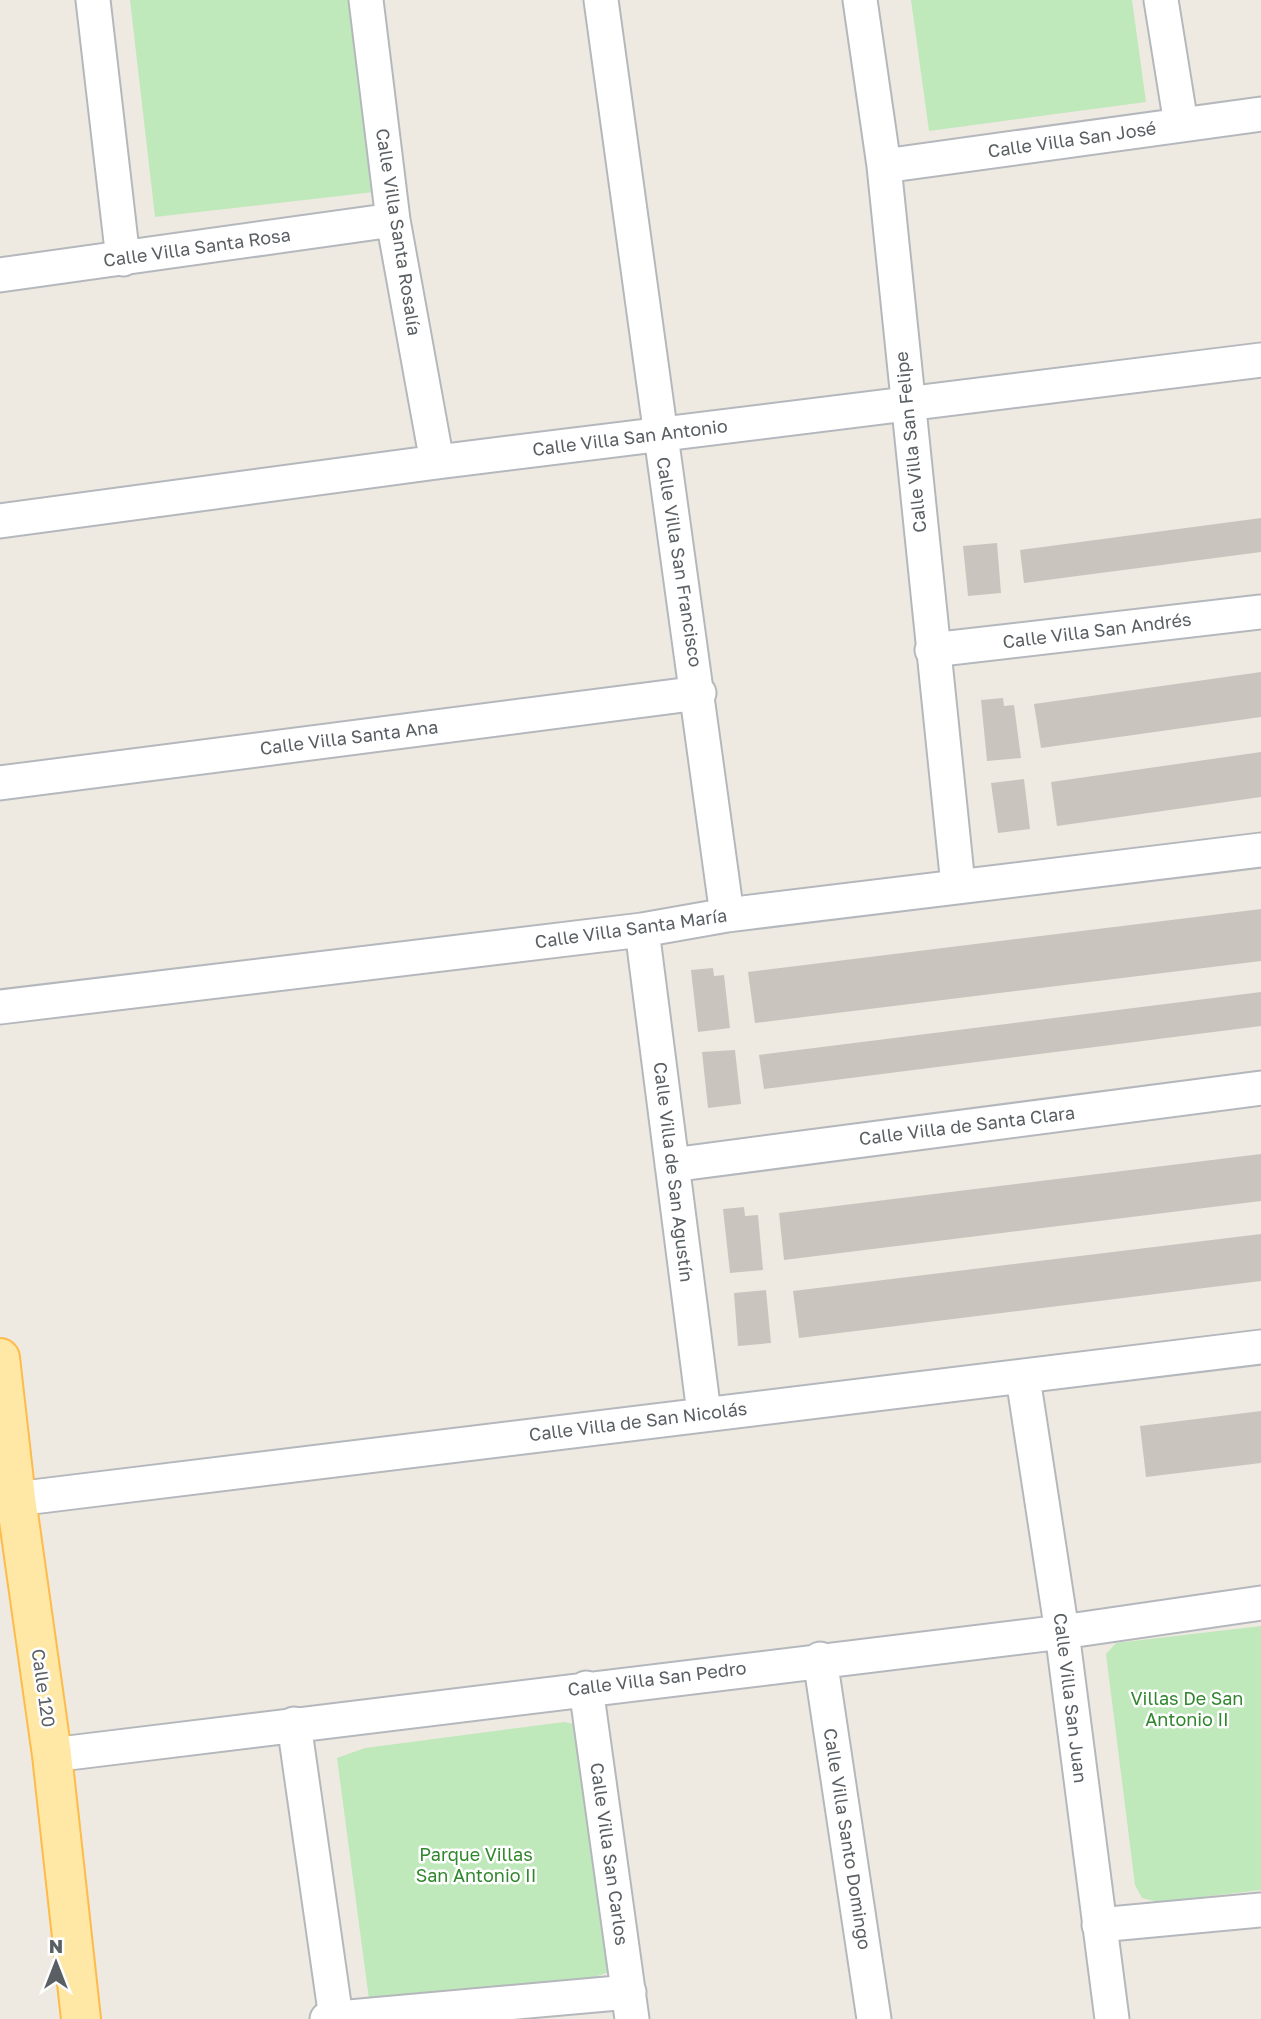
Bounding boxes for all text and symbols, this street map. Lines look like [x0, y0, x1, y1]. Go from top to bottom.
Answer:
street label: Calle Villa San José [986, 116, 1157, 162]
street label: Calle Villa Santa Rosalía [372, 127, 426, 337]
street label: Calle Villa Santa Rosa [102, 223, 292, 271]
street label: Calle Villa San Felipe [890, 350, 930, 534]
street label: Calle Villa San Antonio [531, 414, 729, 460]
street label: Calle Villa San Francisco [652, 455, 707, 669]
street label: Calle Villa San Andrés [1001, 608, 1193, 653]
street label: Calle Villa Santa Ana [258, 715, 439, 759]
street label: Calle Villa Santa María [533, 904, 728, 952]
street label: Calle Villa de San Agustín [650, 1061, 698, 1283]
street label: Calle Villa de Santa Clara [858, 1101, 1076, 1149]
street label: Calle Villa de San Nicolás [528, 1397, 748, 1445]
street label: Calle Villa San Juan [1050, 1612, 1092, 1784]
street label: Calle 120 [28, 1647, 60, 1729]
street label: Calle Villa San Pedro [566, 1656, 747, 1700]
park label: Villas De San Antonio II [1131, 1687, 1243, 1730]
street label: Calle Villa Santo Domingo [820, 1727, 876, 1951]
street label: Calle Villa San Carlos [586, 1761, 634, 1947]
park label: Parque Villas San Antonio II [416, 1843, 536, 1886]
north arrow [21, 1928, 91, 1998]
text: N [49, 1934, 63, 1957]

